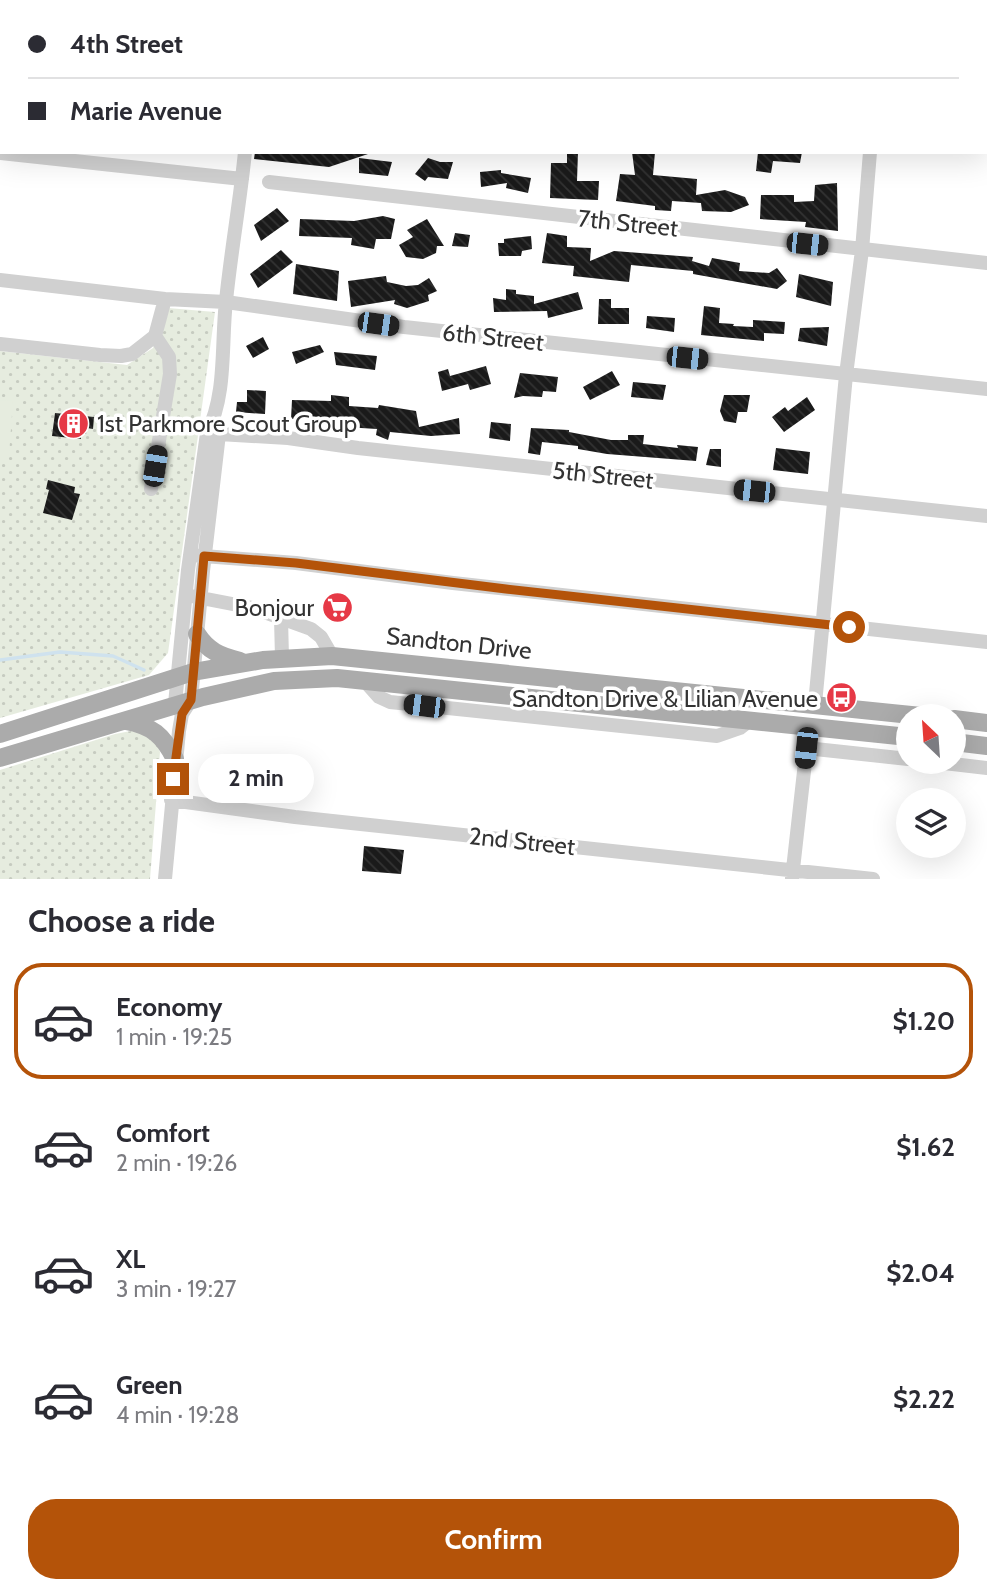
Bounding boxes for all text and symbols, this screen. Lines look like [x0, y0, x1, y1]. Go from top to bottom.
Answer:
text: 4th Street [70, 28, 183, 60]
text: Marie Avenue [70, 95, 222, 127]
street label: 7th Street [577, 203, 679, 243]
car [786, 231, 829, 257]
car [356, 311, 401, 337]
street label: 6th Street [441, 317, 545, 357]
car [666, 345, 709, 371]
building icon: 1st Parkmore Scout Group [57, 406, 91, 440]
place label: 1st Parkmore Scout Group [97, 409, 357, 438]
car [142, 444, 169, 488]
street label: 5th Street [551, 455, 655, 495]
car [733, 478, 776, 504]
supermarket icon: Bonjour [320, 590, 354, 624]
place label: Bonjour [235, 593, 314, 622]
route start [833, 611, 865, 643]
street label: Sandton Drive [385, 621, 533, 665]
bus stop icon: Sandton Drive & Lilian Avenue [824, 681, 858, 715]
place label: Sandton Drive & Lilian Avenue [512, 684, 818, 713]
car [402, 693, 447, 719]
north arrow [896, 704, 966, 774]
map controls [896, 704, 966, 858]
car [794, 726, 819, 770]
callout: 2 min [198, 754, 313, 804]
route end [157, 763, 189, 795]
text: 2 min [228, 764, 284, 792]
button: layers [896, 788, 966, 858]
street label: 2nd Street [468, 821, 576, 861]
text: Choose a ride [28, 901, 215, 940]
icon: car [32, 990, 95, 1053]
text: Economy [116, 991, 222, 1023]
text: $1.20 [892, 1005, 955, 1037]
text: 1 min · 19:25 [116, 1023, 232, 1051]
icon: car [32, 1116, 95, 1179]
text: Comfort [116, 1117, 210, 1149]
text: $1.62 [896, 1131, 955, 1163]
text: 2 min · 19:26 [116, 1149, 237, 1177]
icon: car [32, 1242, 95, 1305]
text: XL [116, 1243, 145, 1275]
text: $2.04 [886, 1257, 955, 1289]
text: 3 min · 19:27 [116, 1275, 236, 1303]
icon: car [32, 1368, 95, 1431]
text: Green [116, 1369, 183, 1401]
text: $2.22 [893, 1383, 955, 1415]
text: 4 min · 19:28 [116, 1401, 240, 1429]
button: Confirm [28, 1499, 959, 1579]

